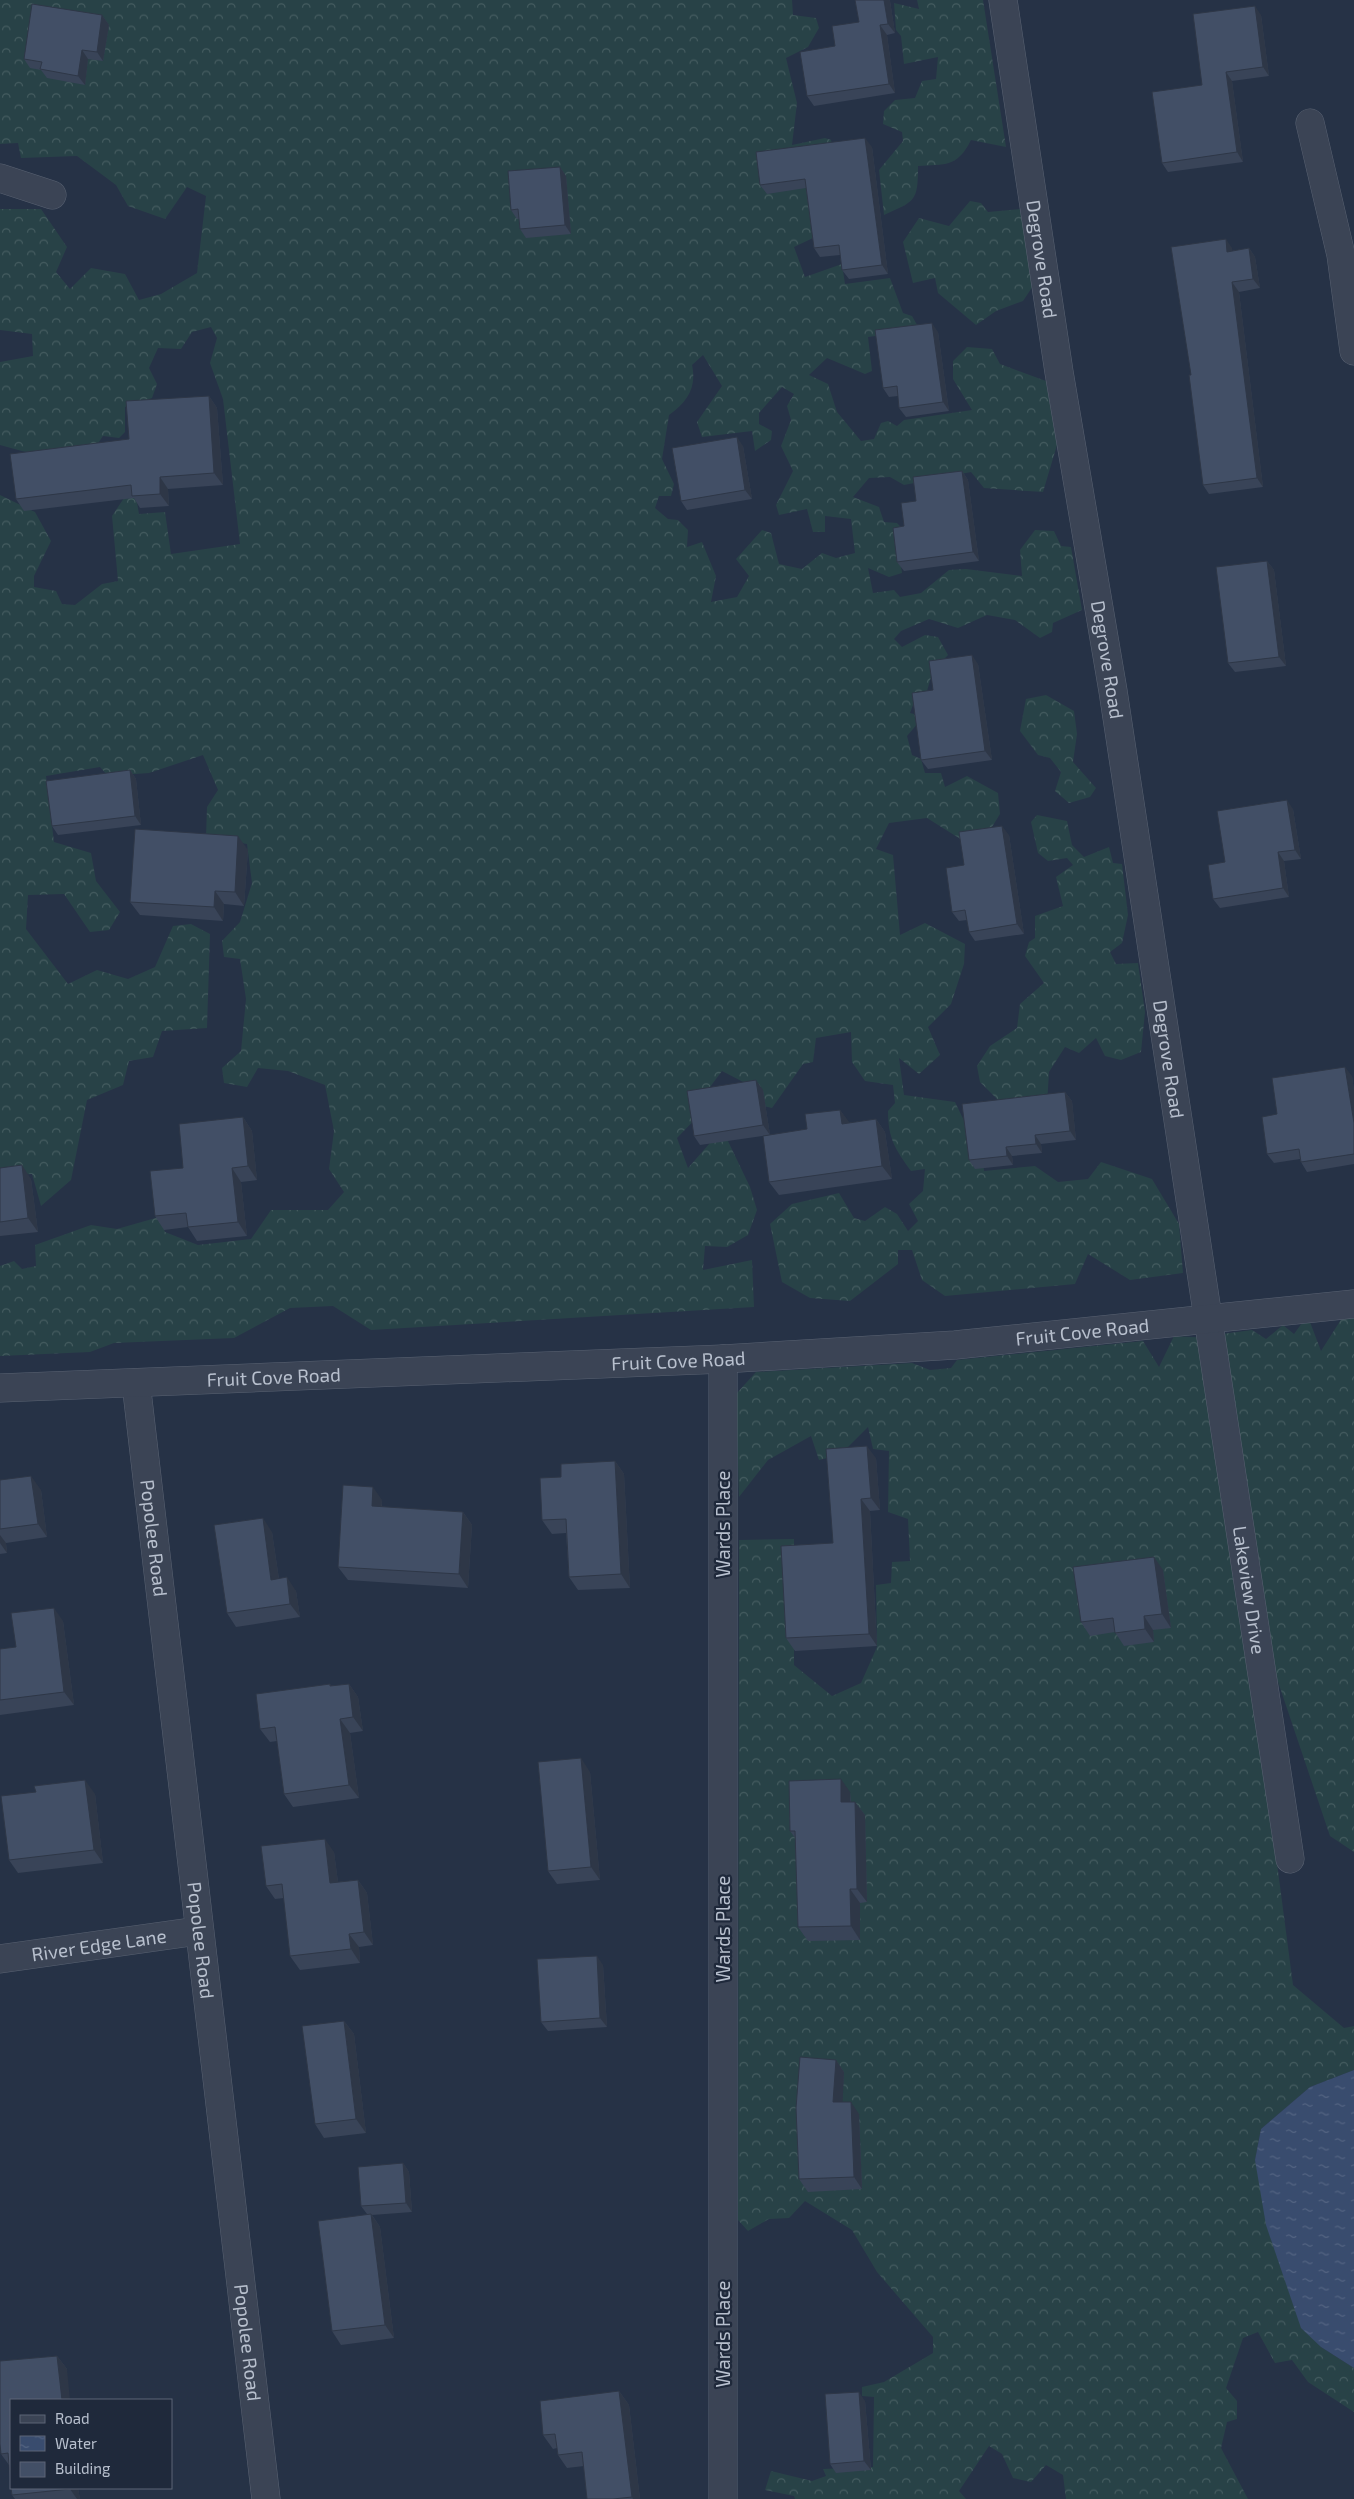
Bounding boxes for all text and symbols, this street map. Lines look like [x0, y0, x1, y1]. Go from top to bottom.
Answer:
street label: Degrove Road [1022, 198, 1063, 320]
street label: Degrove Road [1087, 599, 1129, 720]
street label: Degrove Road [1149, 998, 1190, 1120]
street label: Fruit Cove Road [1014, 1313, 1150, 1350]
street label: Fruit Cove Road [611, 1346, 746, 1374]
street label: Fruit Cove Road [206, 1362, 341, 1391]
street label: Wards Place [711, 1470, 734, 1578]
street label: Popolee Road [136, 1478, 173, 1598]
street label: Lakeview Drive [1229, 1524, 1271, 1656]
street label: Wards Place [711, 1875, 734, 1983]
street label: Popolee Road [183, 1880, 220, 2000]
street label: River Edge Lane [30, 1924, 168, 1965]
street label: Wards Place [711, 2280, 734, 2388]
street label: Popolee Road [230, 2283, 267, 2402]
legend [10, 2399, 172, 2489]
text: Road [55, 2409, 90, 2427]
text: Water [55, 2434, 97, 2452]
text: Building [55, 2459, 111, 2477]

